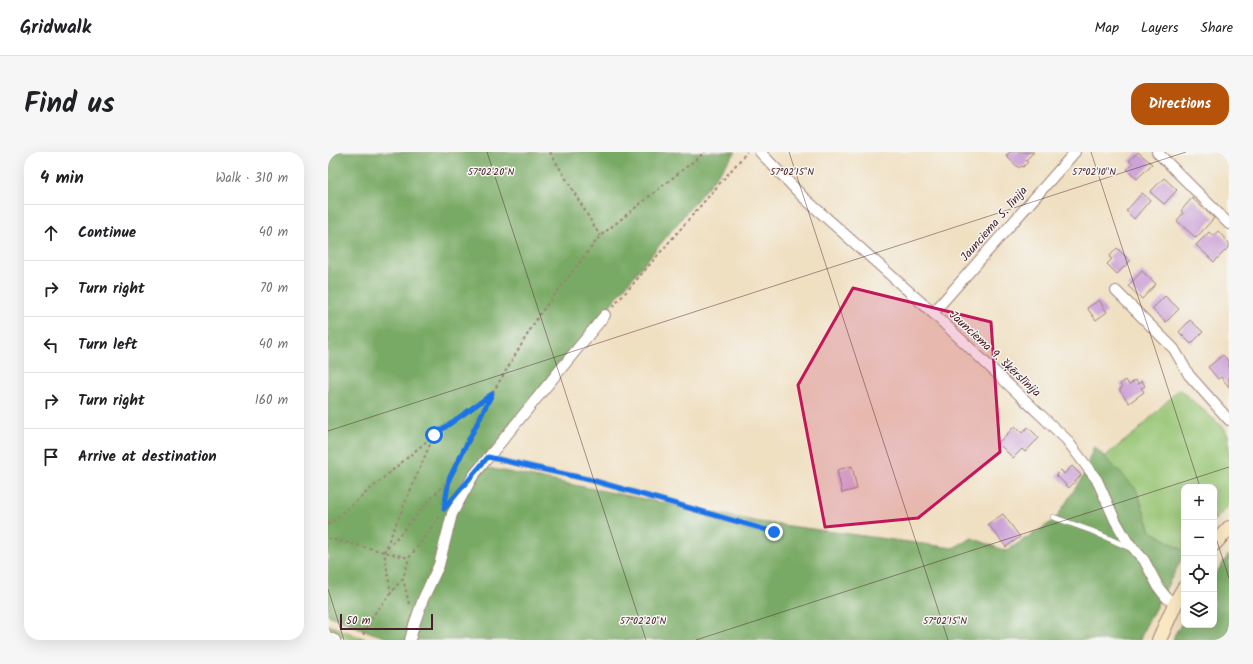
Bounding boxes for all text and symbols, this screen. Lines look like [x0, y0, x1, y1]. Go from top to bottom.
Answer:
text: Gridwalk [20, 13, 91, 43]
text: Map [1095, 17, 1119, 39]
text: Layers [1141, 17, 1179, 39]
text: Share [1201, 17, 1233, 39]
text: Find us [24, 82, 115, 127]
button: Directions [1131, 83, 1229, 125]
text: 57°02'20"N [468, 164, 514, 180]
text: 57°02'15"N [770, 164, 814, 180]
text: 57°02'10"N [1072, 164, 1116, 180]
text: 4 min [40, 165, 84, 192]
text: Walk · 310 m [215, 168, 288, 189]
street label: Jaunciema 5. līnija [956, 182, 1033, 266]
text: Continue [78, 221, 136, 245]
icon: ahead [40, 222, 62, 244]
text: 40 m [259, 222, 288, 243]
text: Turn right [78, 277, 145, 301]
icon: right [40, 278, 62, 300]
text: 70 m [260, 278, 288, 299]
street label: Jaunciema 9. šķērslīnija [945, 306, 1045, 402]
text: Turn left [78, 333, 138, 357]
icon: left [40, 334, 62, 356]
text: 40 m [259, 334, 288, 355]
text: Turn right [78, 389, 145, 413]
icon: right [40, 390, 62, 412]
text: 160 m [255, 390, 288, 411]
route start [425, 426, 443, 444]
text: Arrive at destination [78, 445, 217, 469]
icon: arrive [40, 446, 62, 468]
map controls [1181, 484, 1217, 628]
button: + [1181, 484, 1217, 520]
button: − [1181, 520, 1217, 556]
route end [765, 523, 783, 541]
button: locate [1181, 556, 1217, 592]
button: layers [1181, 592, 1217, 628]
scale bar [340, 612, 433, 631]
text: 50 m [346, 612, 371, 630]
text: 57°02'20"N [620, 613, 666, 629]
text: 57°02'15"N [923, 613, 967, 629]

